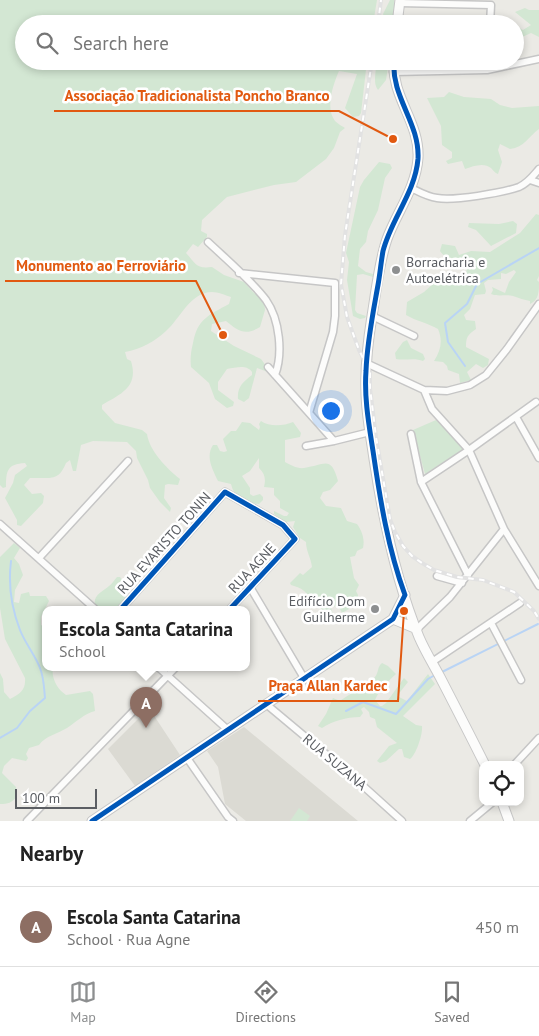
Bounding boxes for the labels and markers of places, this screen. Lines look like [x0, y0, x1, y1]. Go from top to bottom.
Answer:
callout: Associação Tradicionalista Poncho Branco [54, 81, 339, 111]
callout: Monumento ao Ferroviário [5, 251, 196, 281]
place label: Borracharia e Autoelétrica [406, 253, 485, 287]
marker: Borracharia e Autoelétrica [390, 264, 402, 276]
place label: Edifício Dom Guilherme [289, 592, 365, 626]
marker: Edifício Dom Guilherme [369, 603, 381, 615]
callout: Praça Allan Kardec [258, 671, 398, 701]
pin: A [130, 687, 162, 728]

